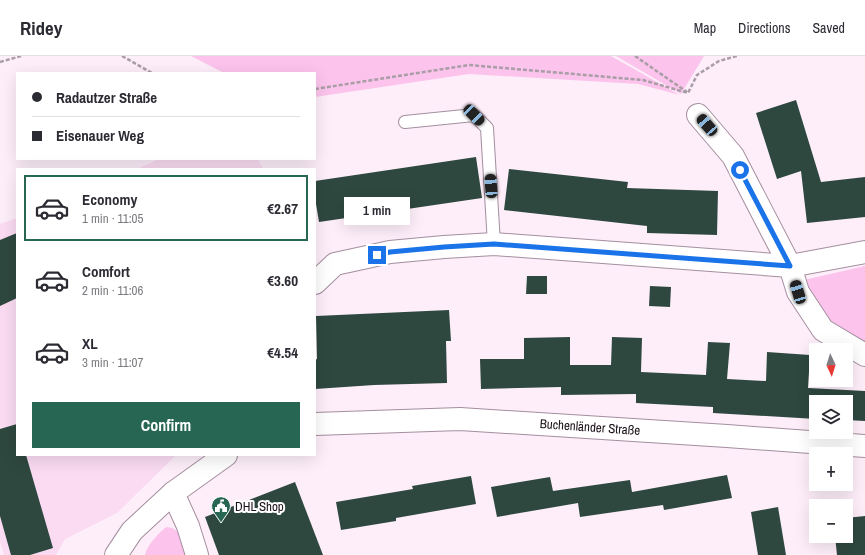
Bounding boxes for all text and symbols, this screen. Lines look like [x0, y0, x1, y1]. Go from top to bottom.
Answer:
text: Ridey [20, 15, 62, 41]
text: Map [694, 19, 716, 37]
text: Directions [738, 19, 790, 37]
text: Saved [812, 19, 845, 37]
text: Radautzer Straße [56, 87, 157, 108]
car [461, 102, 487, 128]
car [695, 112, 719, 138]
text: Eisenauer Weg [56, 125, 144, 146]
route start [731, 161, 749, 179]
car [484, 174, 498, 198]
text: Economy [82, 189, 137, 210]
icon: car [34, 190, 70, 226]
callout: 1 min [344, 197, 410, 225]
text: €2.67 [267, 198, 298, 219]
text: 1 min [363, 202, 391, 219]
text: 1 min · 11:05 [82, 210, 143, 227]
route end [368, 246, 386, 264]
text: Comfort [82, 261, 130, 282]
icon: car [34, 262, 70, 298]
text: €3.60 [267, 270, 298, 291]
car [789, 279, 807, 305]
text: 2 min · 11:06 [82, 282, 143, 299]
text: XL [82, 333, 98, 354]
icon: car [34, 334, 70, 370]
text: €4.54 [267, 342, 298, 363]
north arrow [809, 343, 853, 387]
map controls [809, 343, 853, 543]
text: 3 min · 11:07 [82, 354, 143, 371]
button: layers [809, 395, 853, 439]
button: Confirm [32, 402, 300, 448]
street label: Buchenländer Straße [539, 415, 641, 439]
button: + [809, 447, 853, 491]
public building icon: DHL Shop [210, 495, 232, 523]
place label: DHL Shop [235, 498, 284, 515]
button: − [809, 499, 853, 543]

